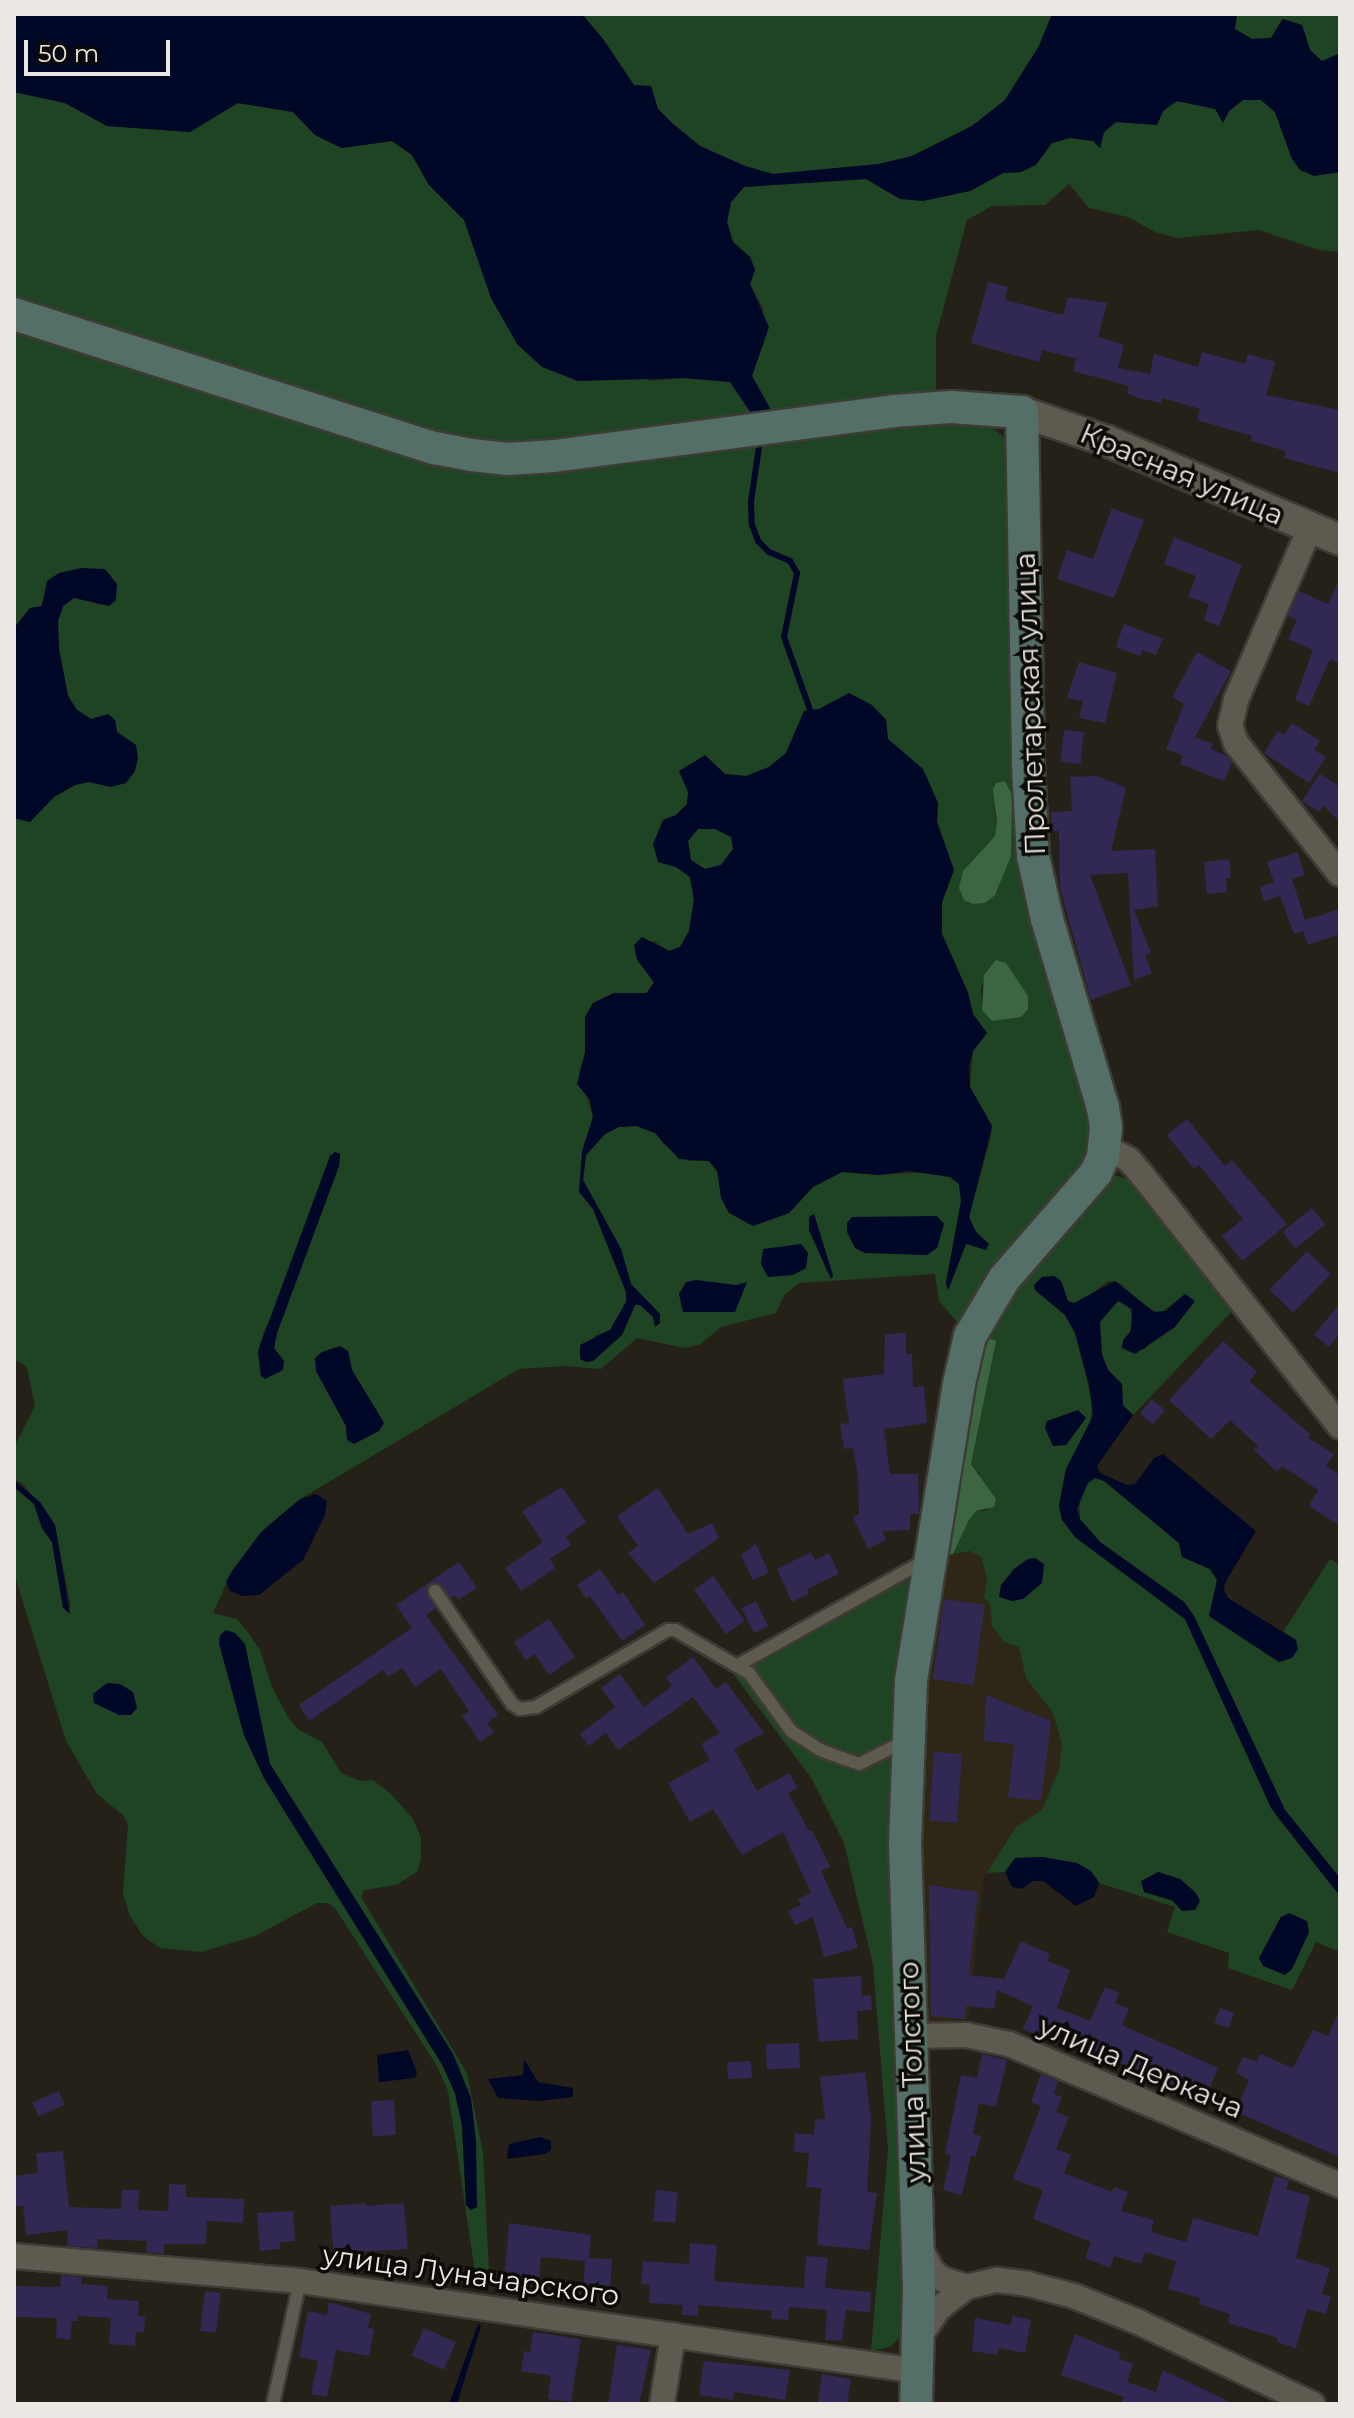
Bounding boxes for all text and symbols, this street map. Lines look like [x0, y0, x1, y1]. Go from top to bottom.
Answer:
scale bar [28, 24, 174, 74]
text: 50 m [38, 39, 99, 68]
street label: Красная улица [1075, 416, 1289, 532]
street label: Пролетарская улица [1008, 552, 1052, 856]
street label: улица Толстого [891, 1961, 933, 2183]
street label: улица Деркача [1034, 2009, 1248, 2125]
street label: улица Луначарского [320, 2238, 622, 2312]

